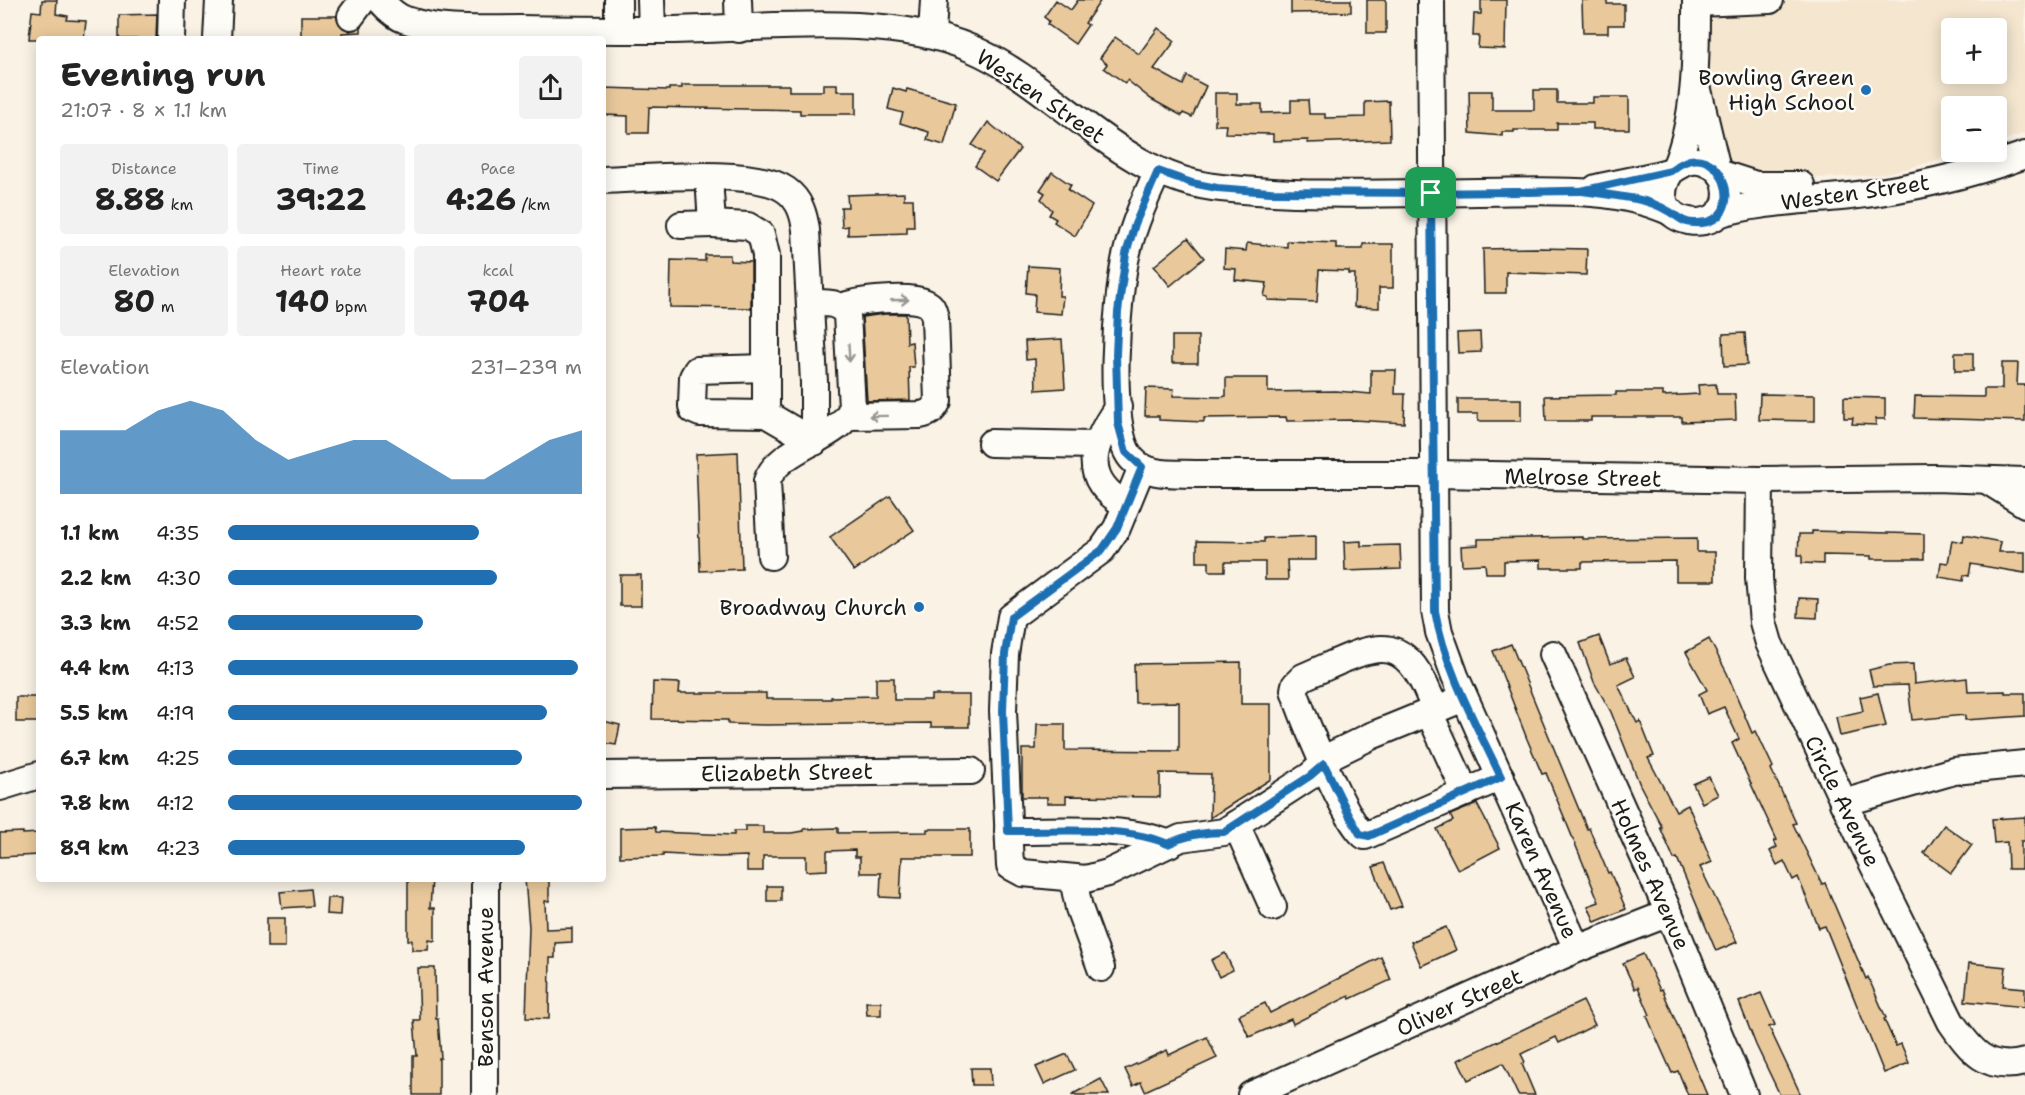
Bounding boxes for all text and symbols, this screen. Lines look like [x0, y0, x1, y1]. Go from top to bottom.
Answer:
map controls [1941, 18, 2007, 162]
button: + [1941, 18, 2007, 84]
street label: Westen Street [971, 43, 1111, 150]
text: Evening run [60, 52, 266, 97]
button: share [519, 56, 582, 119]
place label: Bowling Green High School [1698, 63, 1854, 117]
marker: Bowling Green High School [1859, 83, 1873, 97]
button: − [1941, 96, 2007, 162]
text: 21:07 · 8 × 1.1 km [60, 97, 227, 123]
text: Distance [111, 158, 177, 179]
text: Time [303, 158, 339, 179]
text: Pace [480, 158, 516, 179]
pin [1405, 167, 1456, 218]
street label: Westen Street [1779, 168, 1931, 217]
icon: arrive [1414, 176, 1447, 209]
text: 8.88 [95, 179, 165, 220]
text: 39:22 [275, 179, 367, 220]
text: 4:26 [446, 179, 516, 220]
text: km [165, 194, 193, 215]
text: /km [516, 194, 550, 215]
text: Elevation [108, 260, 180, 281]
text: Heart rate [280, 260, 362, 281]
text: kcal [482, 260, 514, 281]
text: 80 [113, 281, 155, 322]
text: 140 [275, 281, 330, 322]
text: 704 [467, 281, 529, 322]
one-way arrow [889, 295, 909, 306]
text: m [155, 296, 175, 317]
text: bpm [330, 296, 367, 317]
one-way arrow [843, 343, 854, 363]
text: Elevation [60, 354, 150, 380]
text: 231–239 m [470, 354, 582, 380]
one-way arrow [869, 410, 889, 422]
street label: Melrose Street [1504, 462, 1662, 493]
text: 1.1 km [60, 520, 119, 546]
text: 4:35 [156, 520, 199, 546]
text: 2.2 km [60, 565, 131, 591]
text: 4:30 [156, 565, 201, 591]
place label: Broadway Church [719, 593, 907, 622]
marker: Broadway Church [912, 600, 926, 614]
text: 3.3 km [60, 610, 131, 636]
text: 4:52 [156, 610, 199, 636]
text: 4.4 km [60, 655, 129, 681]
text: 4:13 [156, 655, 195, 681]
text: 5.5 km [60, 700, 128, 726]
text: 4:19 [156, 700, 195, 726]
street label: Circle Avenue [1798, 731, 1887, 872]
text: 6.7 km [60, 745, 129, 771]
text: 4:25 [156, 745, 200, 771]
street label: Elizabeth Street [701, 757, 873, 788]
text: 7.8 km [60, 790, 130, 816]
text: 4:12 [156, 790, 195, 816]
street label: Holmes Avenue [1604, 794, 1697, 954]
street label: Karen Avenue [1498, 797, 1585, 943]
text: 8.9 km [60, 835, 129, 861]
text: 4:23 [156, 835, 201, 861]
street label: Benson Avenue [471, 907, 500, 1067]
street label: Oliver Street [1392, 962, 1527, 1043]

